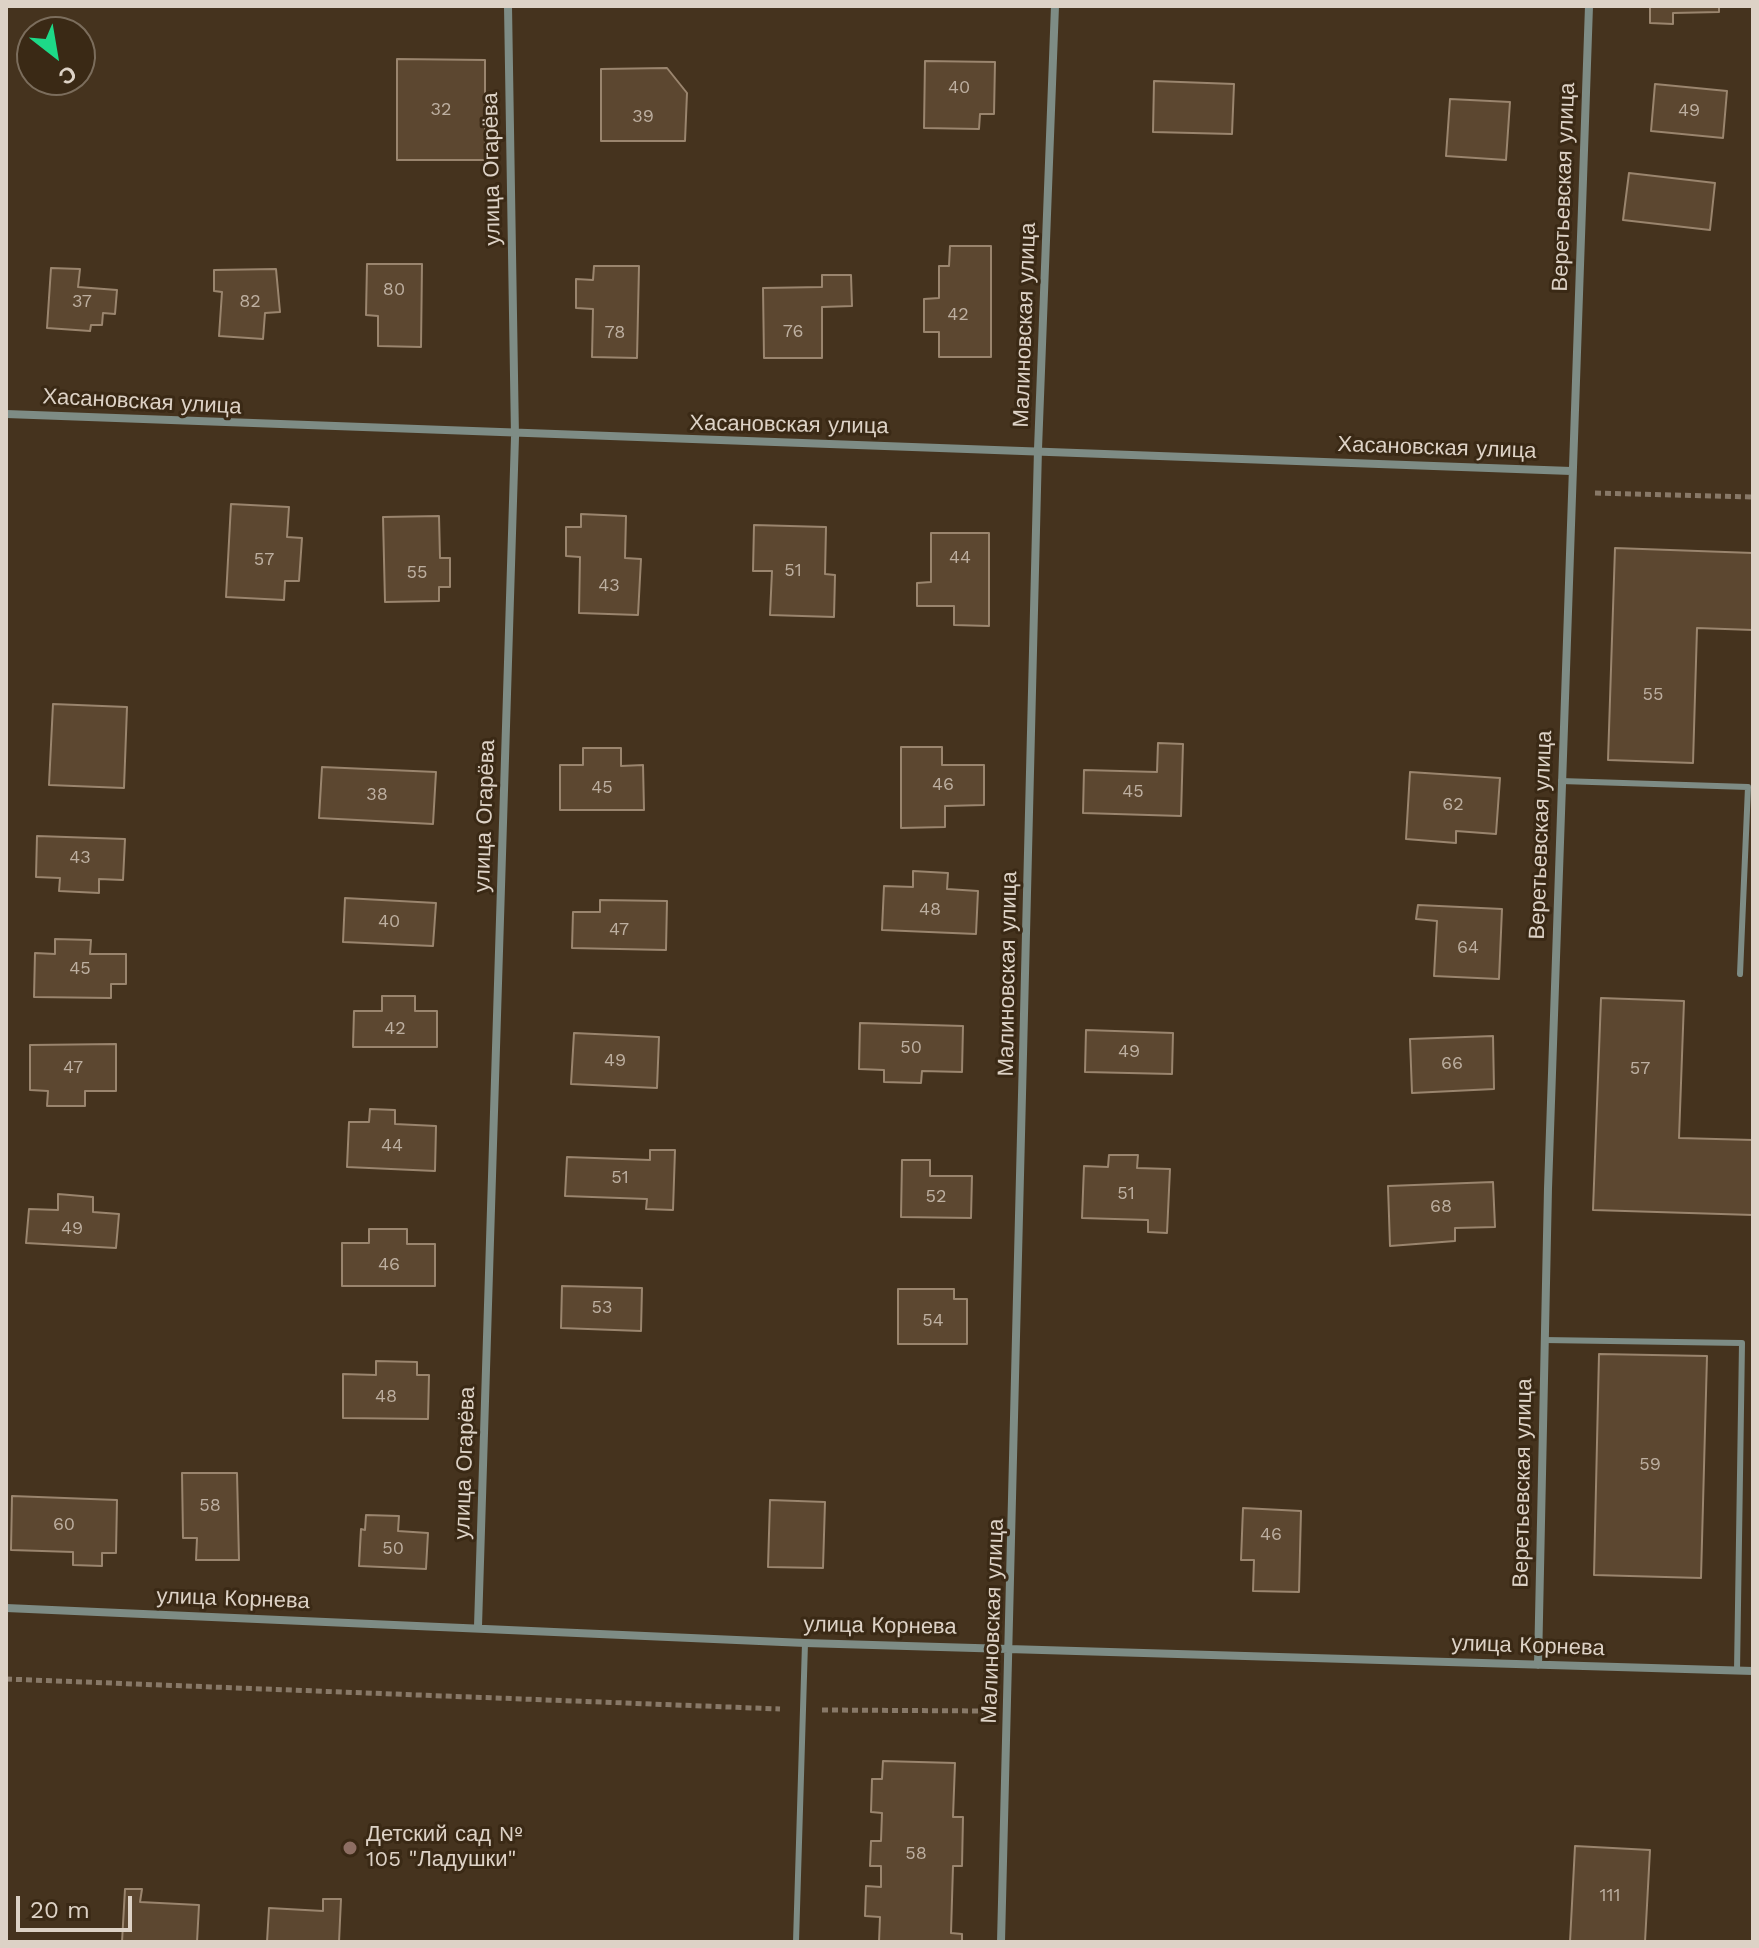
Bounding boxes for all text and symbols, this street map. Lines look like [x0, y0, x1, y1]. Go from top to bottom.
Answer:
north arrow [16, 16, 96, 96]
text: С [54, 60, 81, 90]
house number: 40 [948, 77, 970, 99]
street label: Веретьевская улица [1547, 82, 1581, 292]
street label: улица Огарёва [477, 92, 507, 246]
house number: 32 [431, 99, 451, 121]
house number: 49 [1678, 100, 1700, 122]
house number: 39 [632, 106, 654, 128]
street label: Малиновская улица [1008, 222, 1042, 428]
house number: 80 [383, 279, 405, 301]
house number: 37 [72, 291, 92, 313]
house number: 82 [239, 291, 261, 313]
house number: 42 [947, 304, 969, 326]
house number: 76 [783, 321, 803, 343]
house number: 78 [605, 322, 625, 344]
street label: Хасановская улица [42, 384, 242, 420]
street label: Хасановская улица [689, 410, 889, 440]
street label: Хасановская улица [1337, 431, 1537, 465]
house number: 44 [949, 547, 971, 569]
house number: 57 [254, 549, 274, 571]
house number: 51 [784, 560, 802, 582]
house number: 55 [407, 562, 427, 584]
house number: 43 [598, 575, 620, 597]
house number: 55 [1643, 684, 1663, 706]
street label: Веретьевская улица [1524, 730, 1558, 940]
street label: улица Огарёва [469, 739, 501, 893]
house number: 46 [932, 774, 954, 796]
house number: 45 [591, 777, 613, 799]
house number: 45 [1122, 781, 1144, 803]
house number: 38 [366, 784, 388, 806]
house number: 62 [1442, 794, 1464, 816]
house number: 43 [69, 847, 91, 869]
street label: Малиновская улица [993, 871, 1023, 1077]
house number: 48 [919, 899, 941, 921]
house number: 40 [378, 911, 400, 933]
house number: 47 [609, 919, 629, 941]
house number: 64 [1457, 937, 1479, 959]
house number: 45 [69, 958, 91, 980]
house number: 42 [384, 1018, 406, 1040]
house number: 50 [900, 1037, 922, 1059]
house number: 49 [1118, 1041, 1140, 1063]
house number: 49 [604, 1050, 626, 1072]
house number: 66 [1441, 1053, 1463, 1075]
house number: 47 [63, 1057, 83, 1079]
house number: 57 [1630, 1058, 1650, 1080]
house number: 44 [381, 1135, 403, 1157]
house number: 51 [611, 1167, 629, 1189]
house number: 51 [1117, 1183, 1135, 1205]
house number: 52 [926, 1186, 946, 1208]
house number: 68 [1430, 1196, 1452, 1218]
house number: 49 [61, 1218, 83, 1240]
house number: 46 [378, 1254, 400, 1276]
house number: 53 [592, 1297, 612, 1319]
house number: 54 [922, 1310, 944, 1332]
street label: Веретьевская улица [1508, 1378, 1538, 1588]
house number: 48 [375, 1386, 397, 1408]
street label: улица Огарёва [449, 1386, 481, 1540]
house number: 59 [1639, 1454, 1661, 1476]
house number: 58 [199, 1495, 221, 1517]
house number: 60 [53, 1514, 75, 1536]
street label: Малиновская улица [976, 1518, 1010, 1724]
house number: 46 [1260, 1524, 1282, 1546]
house number: 50 [382, 1538, 404, 1560]
street label: улица Корнева [156, 1583, 310, 1615]
street label: улица Корнева [803, 1611, 957, 1641]
street label: улица Корнева [1451, 1630, 1605, 1662]
place label: Детский сад № 105 "Ладушки" [366, 1822, 523, 1874]
marker: Детский сад № 105 "Ладушки" [341, 1839, 359, 1857]
house number: 58 [905, 1843, 927, 1865]
scale bar [20, 1880, 136, 1930]
house number: 111 [1599, 1885, 1621, 1907]
text: 20 m [30, 1896, 90, 1924]

